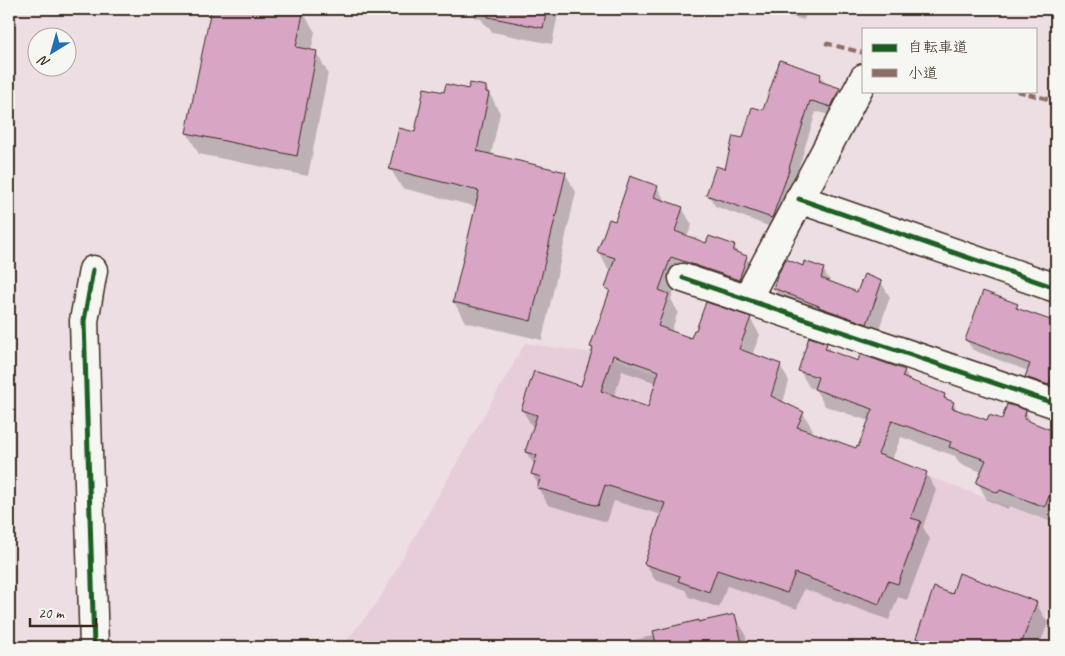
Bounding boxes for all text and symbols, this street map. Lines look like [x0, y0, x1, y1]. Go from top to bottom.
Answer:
north arrow [28, 28, 78, 78]
legend [862, 28, 1038, 92]
text: 自転車道 [908, 38, 968, 57]
text: N [34, 51, 53, 71]
text: 小道 [908, 64, 938, 83]
scale bar [30, 596, 96, 628]
text: 20 m [38, 604, 65, 623]

